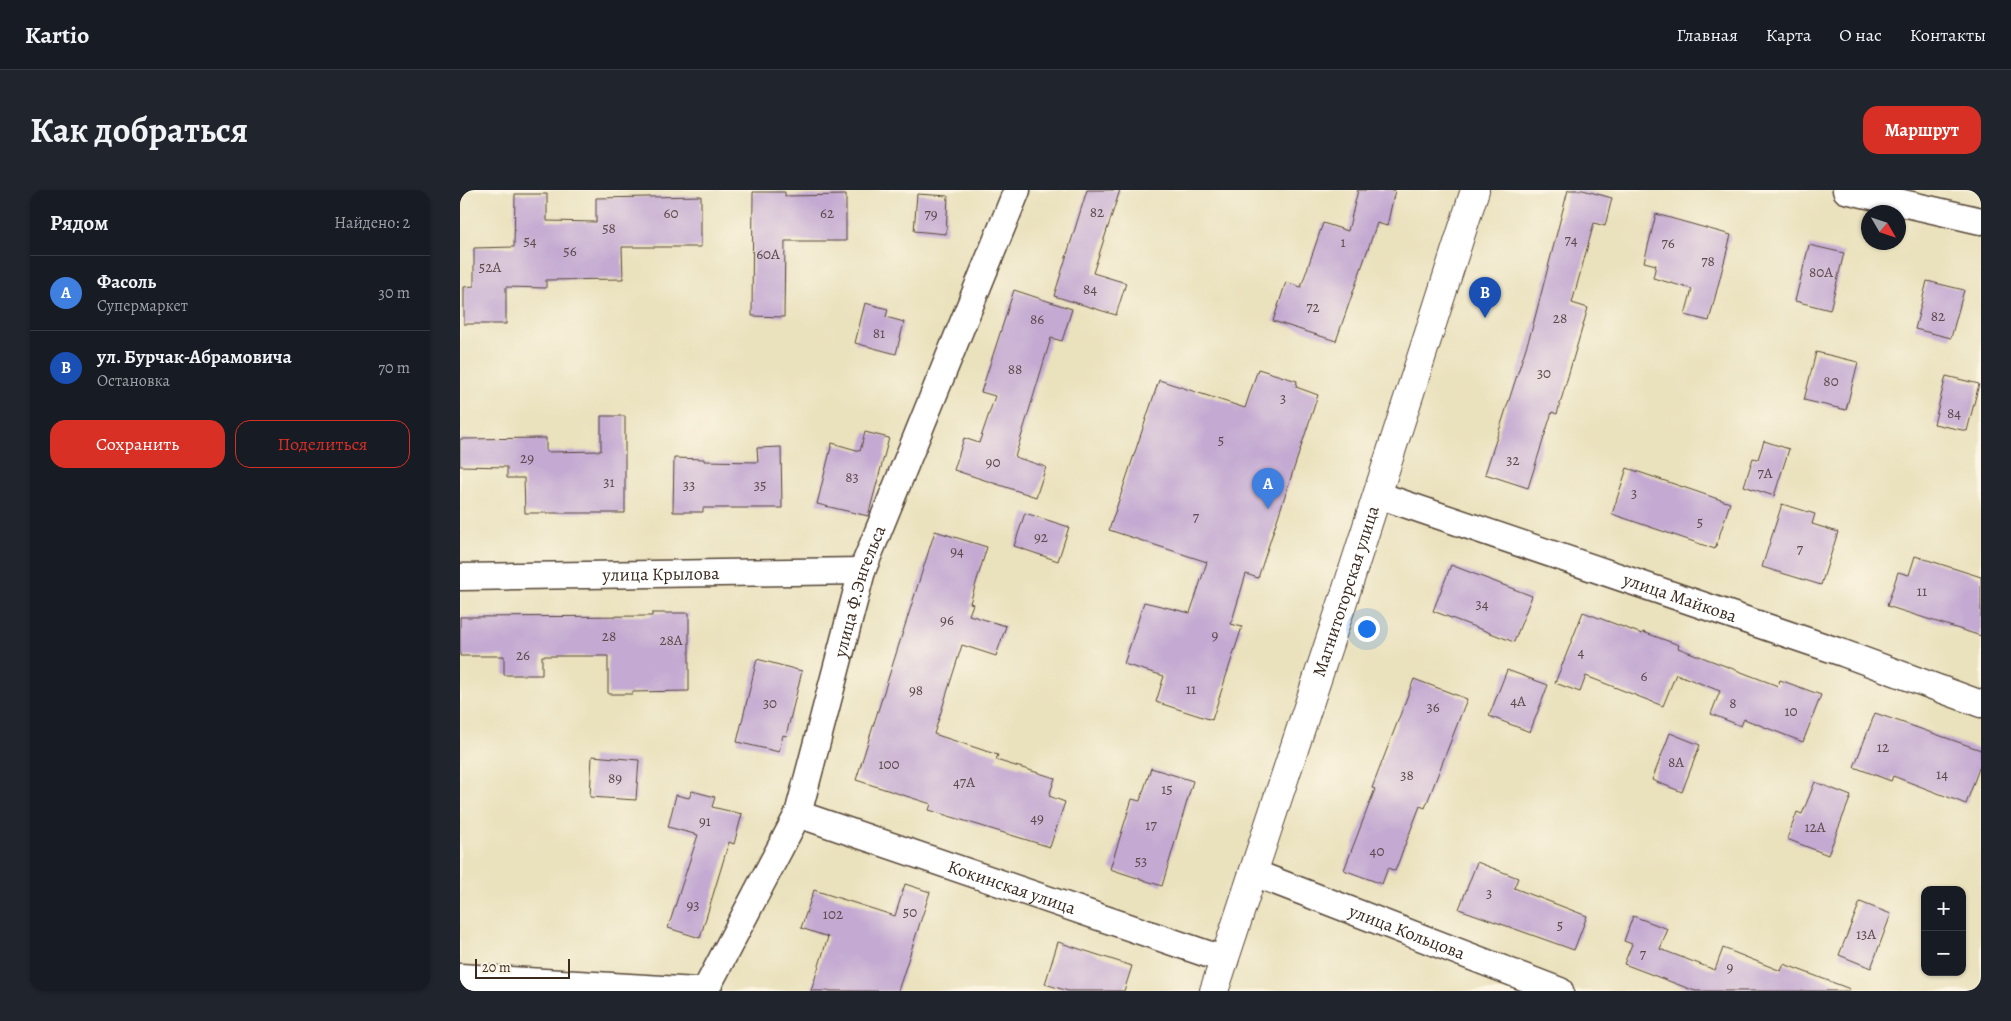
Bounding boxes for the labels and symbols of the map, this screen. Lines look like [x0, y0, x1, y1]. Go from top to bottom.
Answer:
house number: 82 [1090, 202, 1104, 222]
house number: 60 [664, 203, 678, 223]
house number: 62 [820, 203, 834, 223]
house number: 79 [924, 204, 938, 224]
north arrow [1861, 205, 1906, 250]
house number: 58 [602, 218, 616, 238]
house number: 74 [1564, 230, 1578, 250]
house number: 54 [523, 231, 537, 251]
house number: 1 [1340, 232, 1346, 252]
house number: 76 [1661, 233, 1675, 253]
house number: 56 [563, 241, 577, 261]
house number: 60А [756, 244, 780, 264]
house number: 78 [1701, 251, 1715, 271]
house number: 52А [479, 257, 501, 277]
house number: 80А [1809, 262, 1833, 282]
pin: B [1469, 277, 1501, 318]
house number: 84 [1083, 279, 1097, 299]
house number: 72 [1306, 297, 1320, 317]
house number: 82 [1931, 306, 1945, 326]
house number: 28 [1553, 308, 1567, 328]
house number: 86 [1030, 309, 1044, 329]
house number: 81 [873, 323, 885, 343]
house number: 88 [1008, 359, 1022, 379]
house number: 30 [1537, 363, 1551, 383]
house number: 80 [1823, 371, 1839, 391]
house number: 3 [1280, 388, 1286, 408]
house number: 84 [1947, 403, 1961, 423]
house number: 5 [1218, 430, 1224, 450]
house number: 29 [520, 448, 534, 468]
house number: 32 [1506, 450, 1520, 470]
house number: 90 [986, 452, 1000, 472]
house number: 7А [1757, 463, 1773, 483]
house number: 83 [845, 467, 859, 487]
pin: A [1252, 468, 1284, 509]
house number: 31 [603, 472, 615, 492]
house number: 33 [683, 475, 695, 495]
house number: 35 [754, 475, 766, 495]
house number: 3 [1631, 483, 1637, 503]
street label: Магнитогорская улица [1307, 502, 1385, 680]
house number: 7 [1193, 507, 1200, 527]
house number: 5 [1697, 512, 1703, 532]
street label: улица Ф.Энгельса [828, 521, 892, 661]
house number: 92 [1034, 527, 1048, 547]
house number: 7 [1797, 539, 1804, 559]
house number: 94 [950, 541, 964, 561]
street label: улица Крылова [601, 561, 720, 587]
street label: улица Майкова [1619, 567, 1741, 628]
house number: 11 [1917, 581, 1927, 601]
house number: 34 [1475, 594, 1489, 614]
house number: 96 [940, 610, 954, 630]
your location [1354, 616, 1380, 642]
house number: 9 [1212, 625, 1219, 645]
house number: 28 [602, 626, 616, 646]
house number: 28А [659, 630, 683, 650]
house number: 4 [1578, 642, 1585, 662]
house number: 26 [516, 645, 530, 665]
house number: 6 [1641, 666, 1648, 686]
house number: 11 [1186, 679, 1196, 699]
house number: 98 [909, 680, 923, 700]
house number: 4А [1510, 691, 1526, 711]
house number: 30 [763, 693, 777, 713]
house number: 8 [1729, 693, 1737, 713]
house number: 36 [1426, 697, 1440, 717]
house number: 10 [1784, 701, 1798, 721]
house number: 12 [1877, 737, 1889, 757]
house number: 8А [1668, 752, 1684, 772]
house number: 100 [878, 754, 900, 774]
house number: 14 [1936, 764, 1948, 784]
house number: 38 [1400, 765, 1414, 785]
house number: 89 [608, 768, 622, 788]
house number: 47А [953, 772, 975, 792]
house number: 15 [1161, 779, 1173, 799]
house number: 49 [1030, 808, 1044, 828]
house number: 91 [699, 811, 711, 831]
house number: 17 [1145, 815, 1157, 835]
house number: 12А [1804, 817, 1826, 837]
house number: 40 [1370, 841, 1384, 861]
house number: 53 [1135, 851, 1147, 871]
street label: Кокинская улица [945, 854, 1080, 920]
house number: 3 [1486, 883, 1492, 903]
house number: 93 [686, 895, 700, 915]
street label: улица Кольцова [1345, 898, 1469, 965]
house number: 50 [903, 902, 917, 922]
house number: 102 [823, 904, 843, 924]
house number: 5 [1557, 915, 1563, 935]
house number: 13А [1856, 924, 1876, 944]
house number: 7 [1640, 944, 1647, 964]
scale bar [475, 956, 570, 979]
house number: 9 [1727, 957, 1734, 977]

